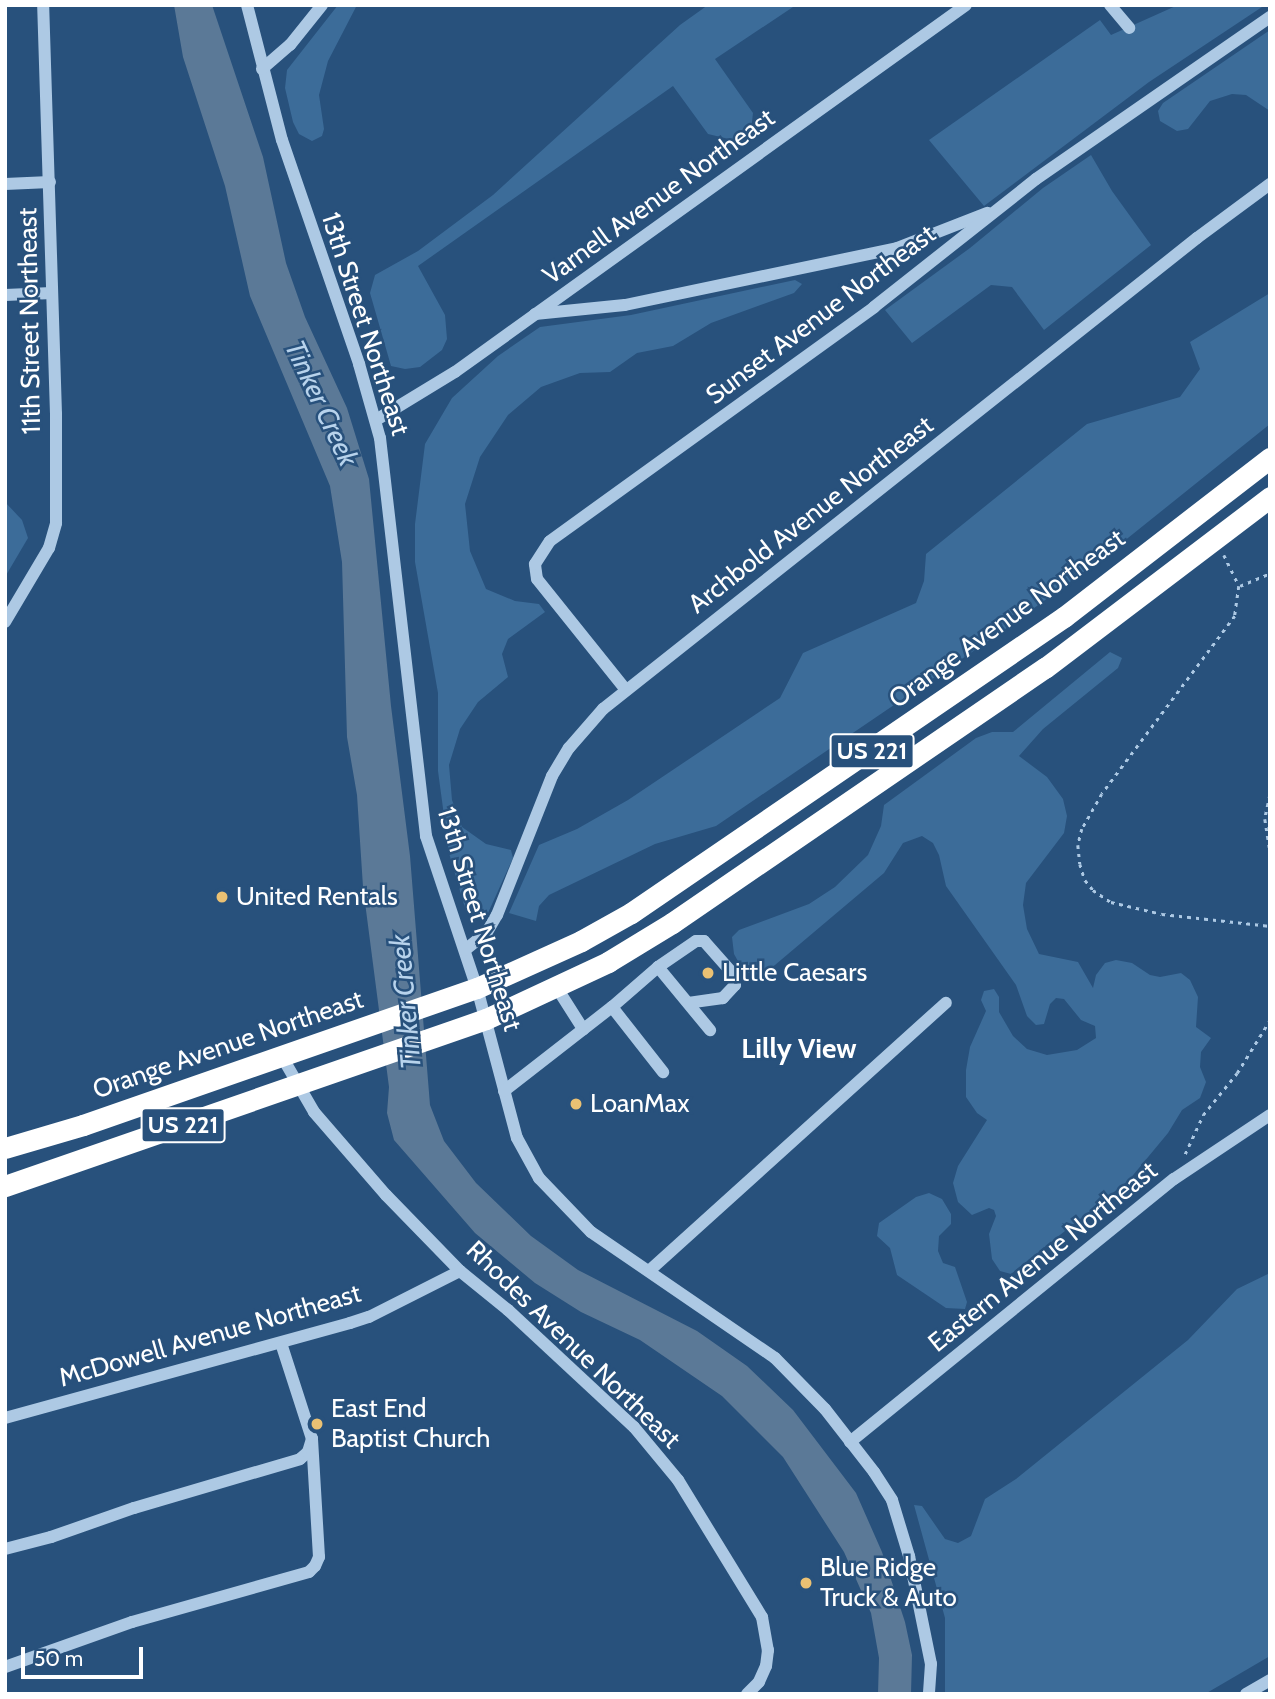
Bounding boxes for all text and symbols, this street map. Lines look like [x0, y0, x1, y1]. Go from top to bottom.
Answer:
street label: Varnell Avenue Northeast [537, 103, 781, 291]
street label: 11th Street Northeast [12, 207, 48, 435]
street label: 13th Street Northeast [314, 209, 416, 439]
street label: Sunset Avenue Northeast [700, 219, 942, 411]
water label: Tinker Creek [278, 335, 366, 471]
street label: Archbold Avenue Northeast [683, 410, 939, 620]
street label: Orange Avenue Northeast [883, 523, 1131, 715]
road number: US 221 [828, 730, 916, 772]
street label: 13th Street Northeast [430, 803, 528, 1035]
place label: United Rentals [236, 881, 398, 913]
marker: United Rentals [214, 889, 230, 905]
water label: Tinker Creek [382, 933, 428, 1071]
place label: Little Caesars [722, 957, 867, 989]
marker: Little Caesars [700, 965, 716, 981]
street label: Orange Avenue Northeast [89, 984, 367, 1106]
district label: Lilly View [741, 1031, 857, 1065]
place label: LoanMax [590, 1088, 689, 1120]
marker: LoanMax [568, 1096, 584, 1112]
road number: US 221 [139, 1105, 227, 1146]
street label: Eastern Avenue Northeast [922, 1155, 1164, 1359]
street label: Rhodes Avenue Northeast [460, 1235, 686, 1455]
street label: McDowell Avenue Northeast [56, 1278, 364, 1394]
place label: East End Baptist Church [331, 1393, 490, 1454]
marker: East End Baptist Church [309, 1416, 325, 1432]
place label: Blue Ridge Truck & Auto [820, 1552, 957, 1614]
marker: Blue Ridge Truck & Auto [798, 1575, 814, 1591]
scale bar [24, 1632, 147, 1676]
text: 50 m [34, 1646, 83, 1671]

